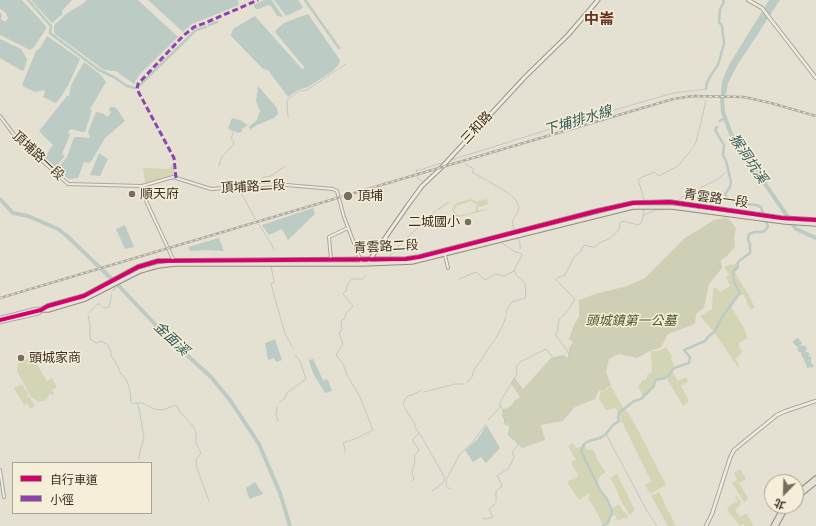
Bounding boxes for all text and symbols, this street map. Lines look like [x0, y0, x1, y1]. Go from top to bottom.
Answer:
district label: 中崙 [584, 11, 614, 29]
water label: 下埔排水線 [542, 103, 614, 139]
street label: 三和路 [458, 108, 496, 148]
street label: 頂埔路一段 [9, 128, 67, 184]
water label: 猴洞坑溪 [725, 131, 771, 187]
street label: 頂埔路二段 [220, 178, 286, 196]
place label: 順天府 [140, 186, 179, 202]
street label: 青雲路一段 [683, 187, 749, 211]
place label: 頂埔 [357, 188, 383, 204]
marker: 順天府 [127, 189, 137, 199]
marker: 頂埔 [342, 190, 354, 202]
place label: 二城國小 [408, 214, 460, 230]
marker: 二城國小 [463, 217, 473, 227]
street label: 青雲路二段 [353, 238, 419, 256]
park label: 頭城鎮第一公墓 [586, 313, 676, 329]
water label: 金面溪 [150, 319, 192, 359]
place label: 頭城家商 [29, 350, 81, 366]
marker: 頭城家商 [16, 353, 26, 363]
legend [12, 462, 152, 514]
text: 自行車道 [50, 472, 98, 487]
north arrow [764, 474, 804, 514]
text: 小徑 [50, 492, 74, 507]
text: 北 [772, 496, 787, 513]

